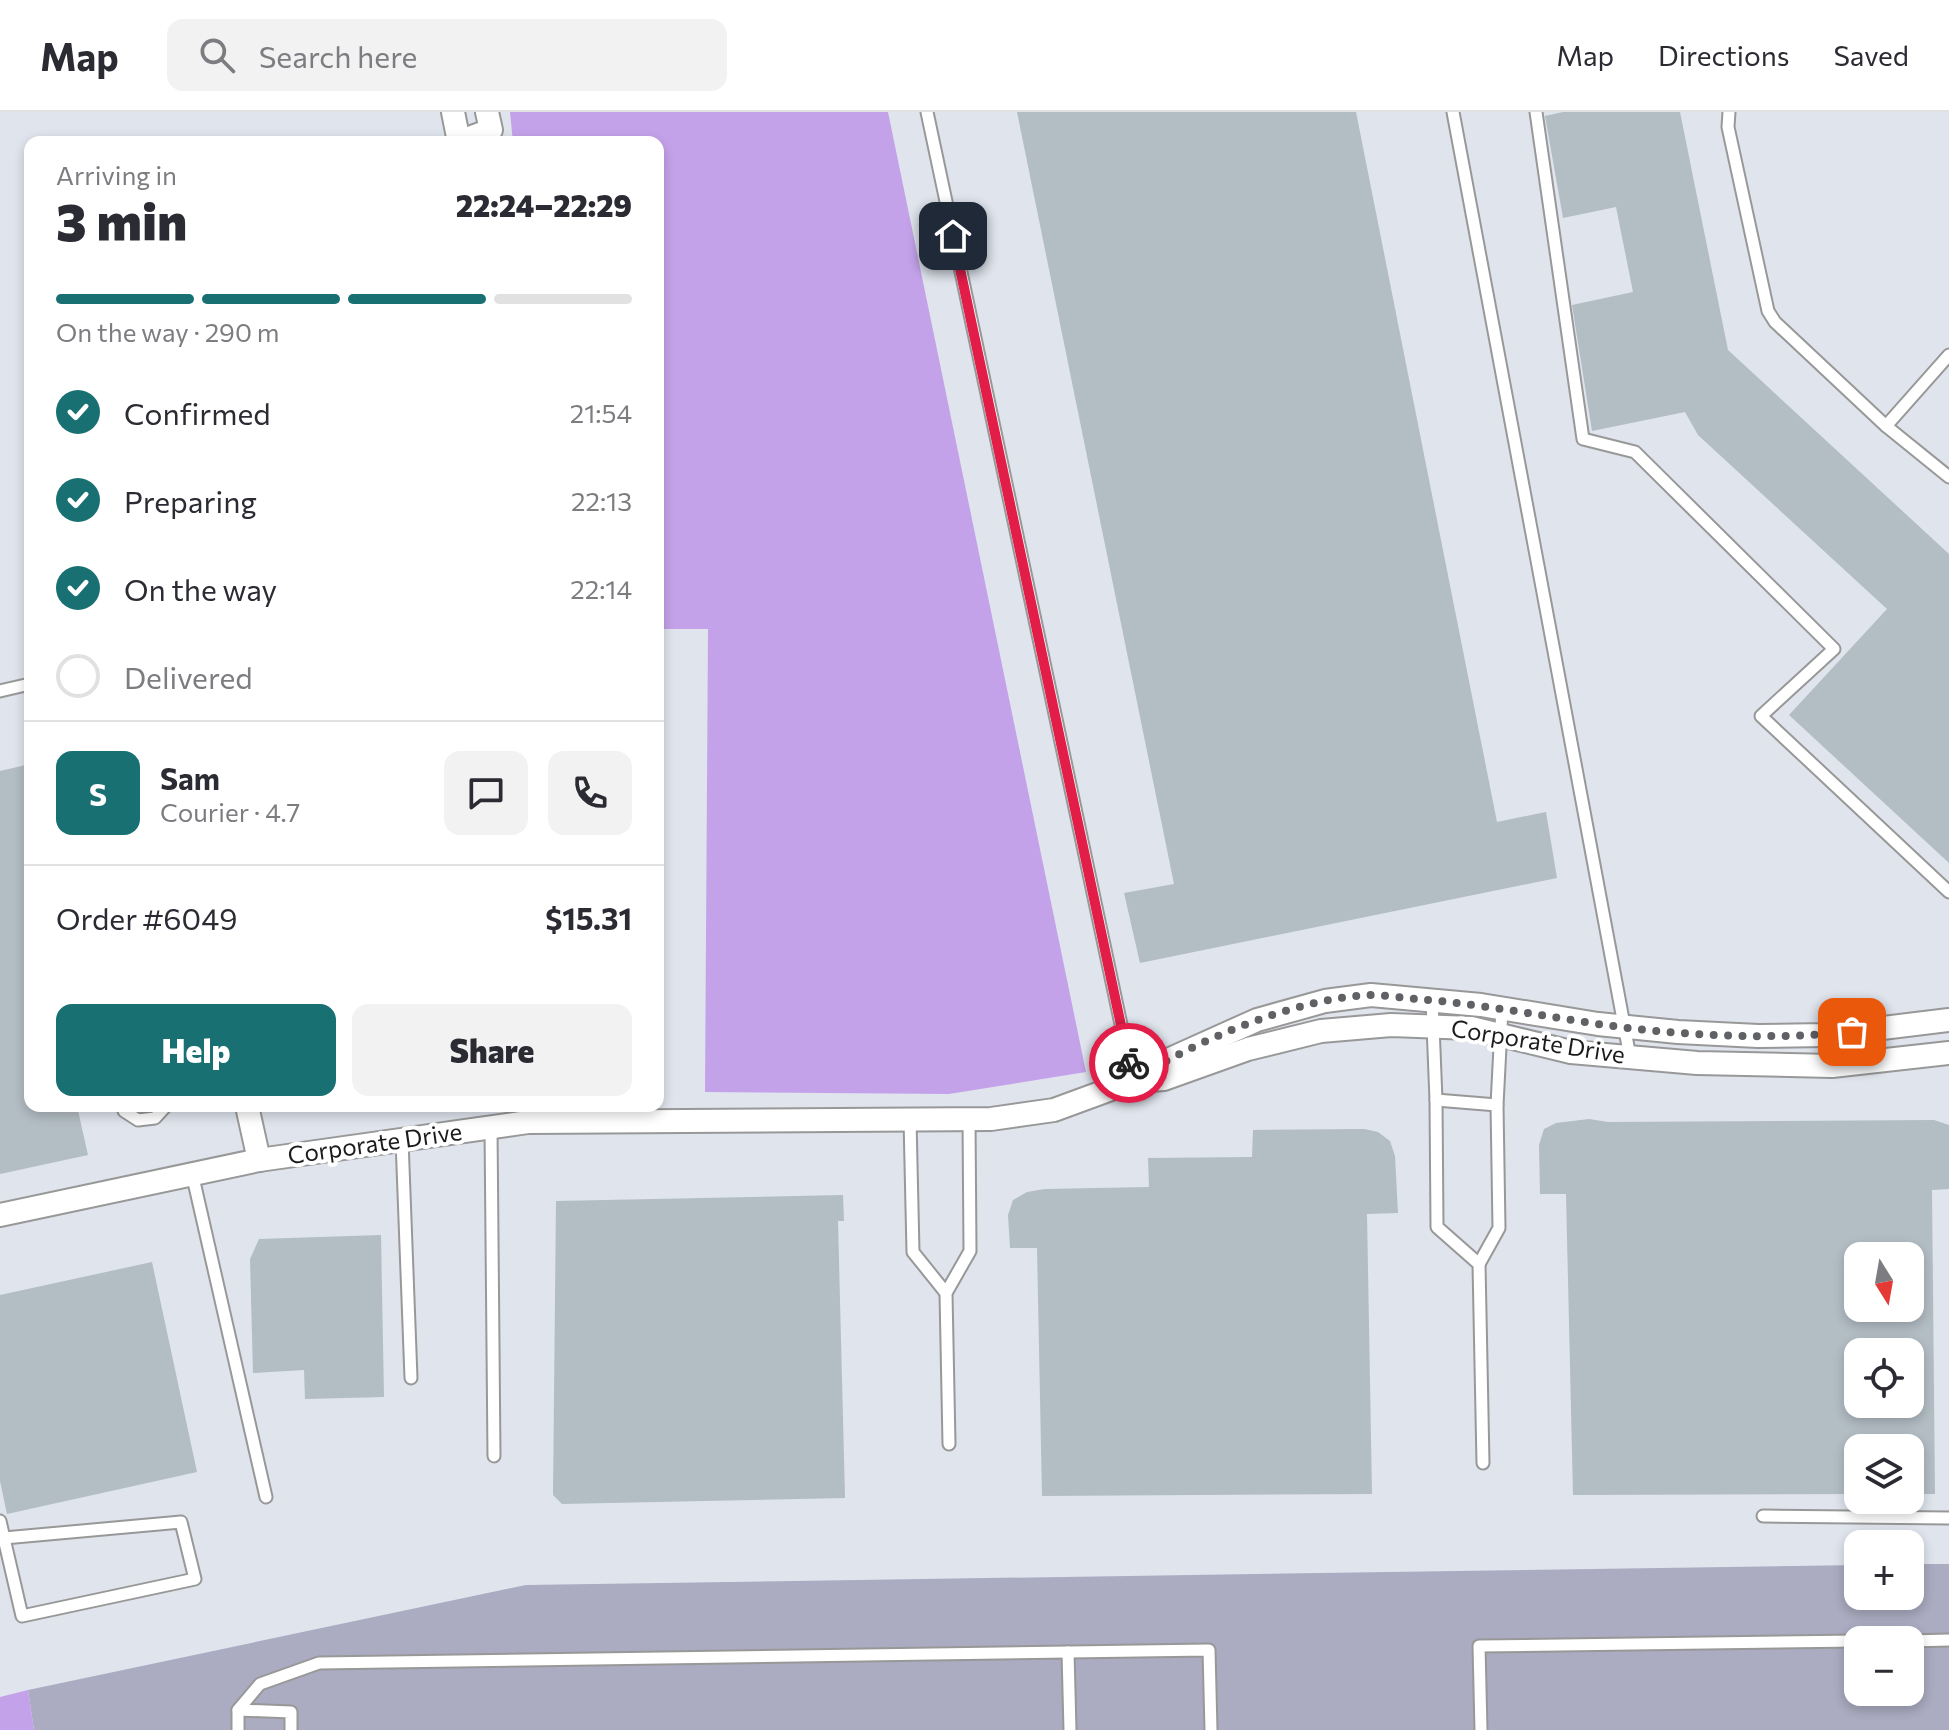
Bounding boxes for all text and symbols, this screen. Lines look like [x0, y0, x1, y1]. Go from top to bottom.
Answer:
search box [167, 19, 727, 91]
text: Map [40, 32, 119, 79]
icon: search [195, 33, 239, 77]
text: Search here [259, 37, 417, 74]
text: Map [1556, 38, 1614, 72]
text: Directions [1658, 38, 1789, 72]
text: Saved [1833, 38, 1909, 72]
text: Arriving in [56, 159, 177, 190]
text: 22:24–22:29 [456, 186, 632, 223]
text: 3 min [56, 188, 187, 252]
pin [919, 202, 987, 270]
icon: home [931, 214, 975, 258]
text: On the way · 290 m [56, 316, 280, 347]
icon: check [56, 390, 100, 434]
text: Confirmed [124, 394, 271, 431]
text: 21:54 [570, 397, 632, 428]
icon: check [56, 478, 100, 522]
text: Preparing [124, 482, 257, 519]
text: 22:13 [571, 485, 632, 516]
icon: check [56, 566, 100, 610]
text: On the way [124, 570, 277, 607]
text: 22:14 [570, 573, 632, 604]
text: Delivered [124, 658, 253, 695]
button: chat [444, 751, 528, 835]
button: phone [548, 751, 632, 835]
text: Sam [160, 759, 220, 796]
text: S [89, 775, 107, 812]
text: Courier · 4.7 [160, 796, 300, 827]
text: Order #6049 [56, 899, 237, 936]
text: $15.31 [545, 899, 632, 936]
pin [1818, 998, 1886, 1066]
button: Help [56, 1004, 336, 1096]
button: Share [352, 1004, 632, 1096]
icon: bag [1830, 1010, 1874, 1054]
street label: Corporate Drive [1449, 1012, 1627, 1069]
courier [1089, 1023, 1169, 1103]
icon: bike [1107, 1041, 1151, 1085]
street label: Corporate Drive [286, 1116, 464, 1169]
north arrow [1844, 1242, 1924, 1322]
map controls [1844, 1242, 1924, 1706]
button: locate [1844, 1338, 1924, 1418]
button: layers [1844, 1434, 1924, 1514]
button: + [1844, 1530, 1924, 1610]
button: − [1844, 1626, 1924, 1706]

